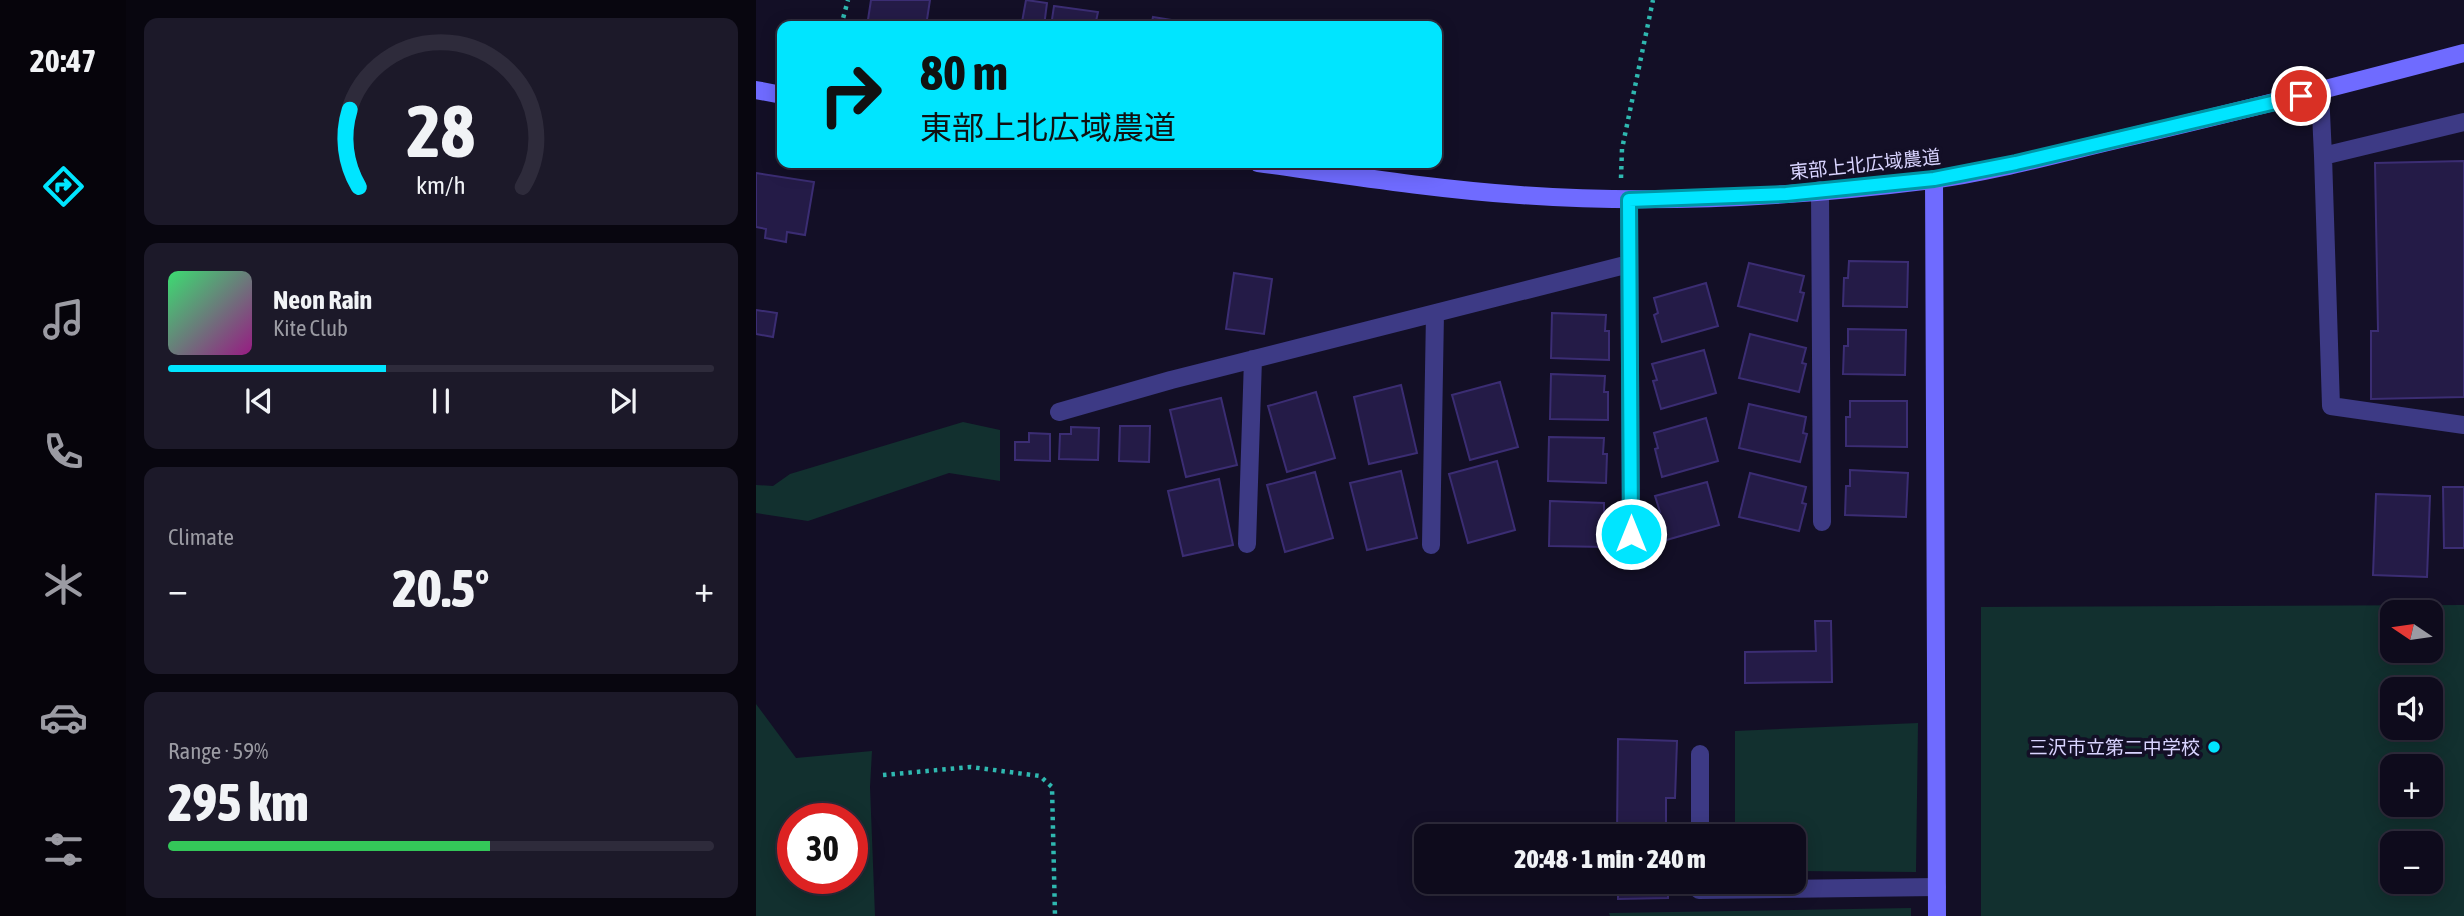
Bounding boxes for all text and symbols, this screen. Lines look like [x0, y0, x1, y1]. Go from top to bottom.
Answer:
text: 20:47 [30, 42, 96, 79]
text: 80 m [920, 44, 1008, 100]
icon: right [805, 49, 896, 140]
pin [2271, 66, 2331, 126]
icon: arrive [2282, 77, 2320, 115]
text: 28 [407, 90, 475, 173]
text: 東部上北広域農道 [920, 109, 1176, 146]
street label: 東部上北広域農道 [1788, 145, 1942, 183]
icon: directions [39, 162, 88, 211]
text: km/h [416, 171, 466, 199]
text: Neon Rain [273, 285, 372, 315]
icon: music [39, 295, 88, 344]
text: Kite Club [273, 315, 348, 341]
icon: previous [240, 382, 278, 420]
icon: pause [422, 382, 460, 420]
icon: next [604, 382, 642, 420]
icon: phone [39, 427, 88, 476]
position arrow [1594, 497, 1668, 571]
text: Climate [168, 524, 234, 550]
text: 20.5° [393, 558, 489, 618]
icon: climate [39, 560, 88, 609]
text: − [168, 567, 188, 610]
text: + [694, 567, 714, 610]
north arrow [2380, 600, 2443, 663]
map controls [2380, 600, 2443, 894]
button: sound [2380, 677, 2443, 740]
icon: car [39, 693, 88, 742]
place label: 三沢市立第二中学校 [2029, 736, 2200, 758]
text: Range · 59% [168, 738, 268, 764]
marker: 三沢市立第二中学校 [2206, 739, 2222, 755]
button: + [2380, 754, 2443, 817]
text: 295 km [168, 772, 309, 832]
speed limit sign: 30 [777, 803, 868, 894]
icon: filters [39, 825, 88, 874]
button: − [2380, 831, 2443, 894]
text: 20:48 · 1 min · 240 m [1514, 844, 1706, 874]

